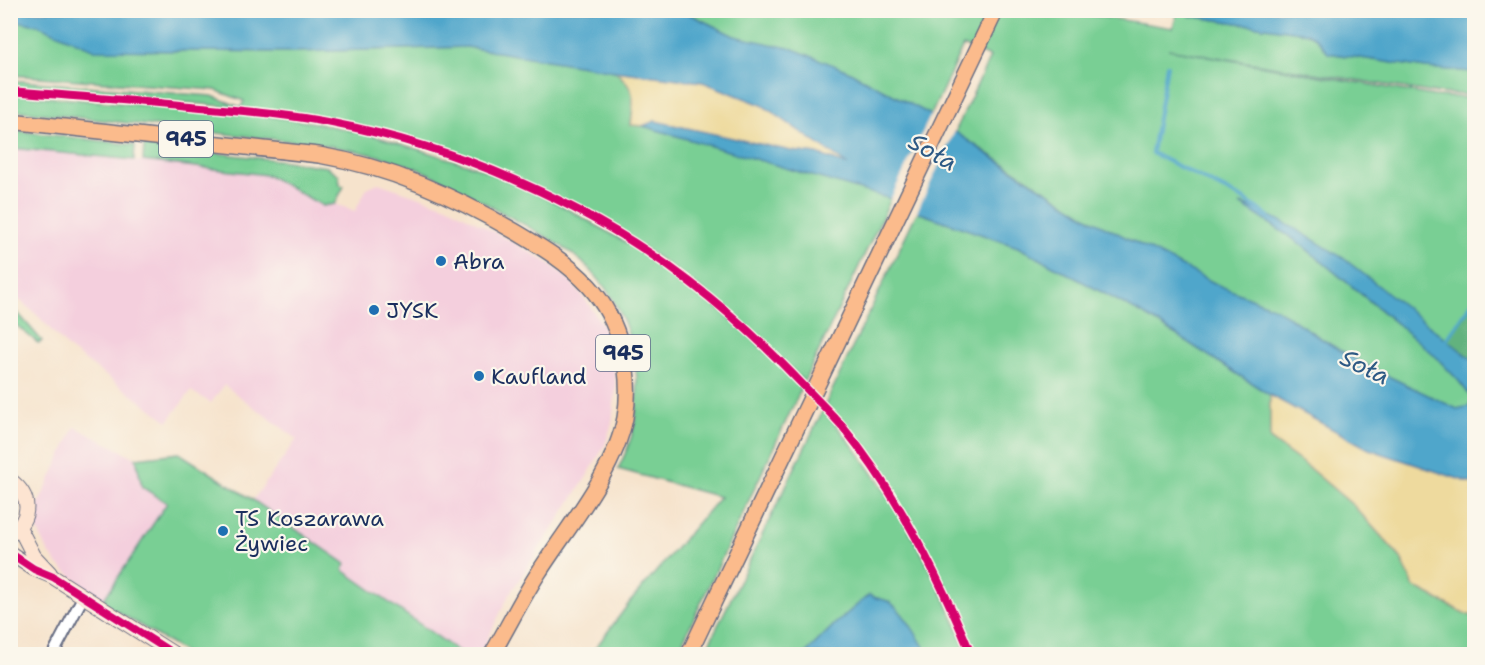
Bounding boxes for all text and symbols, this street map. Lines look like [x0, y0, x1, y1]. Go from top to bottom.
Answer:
road number: 945 [159, 121, 213, 157]
water label: Soła [903, 125, 963, 179]
place label: Abra [453, 247, 505, 276]
marker: Abra [434, 254, 448, 268]
place label: JYSK [386, 296, 438, 325]
marker: JYSK [367, 303, 381, 317]
road number: 945 [596, 335, 650, 371]
water label: Soła [1335, 341, 1395, 393]
place label: Kaufland [491, 362, 587, 391]
marker: Kaufland [472, 369, 486, 383]
place label: TS Koszarawa Żywiec [235, 504, 384, 558]
marker: TS Koszarawa Żywiec [216, 524, 230, 538]

